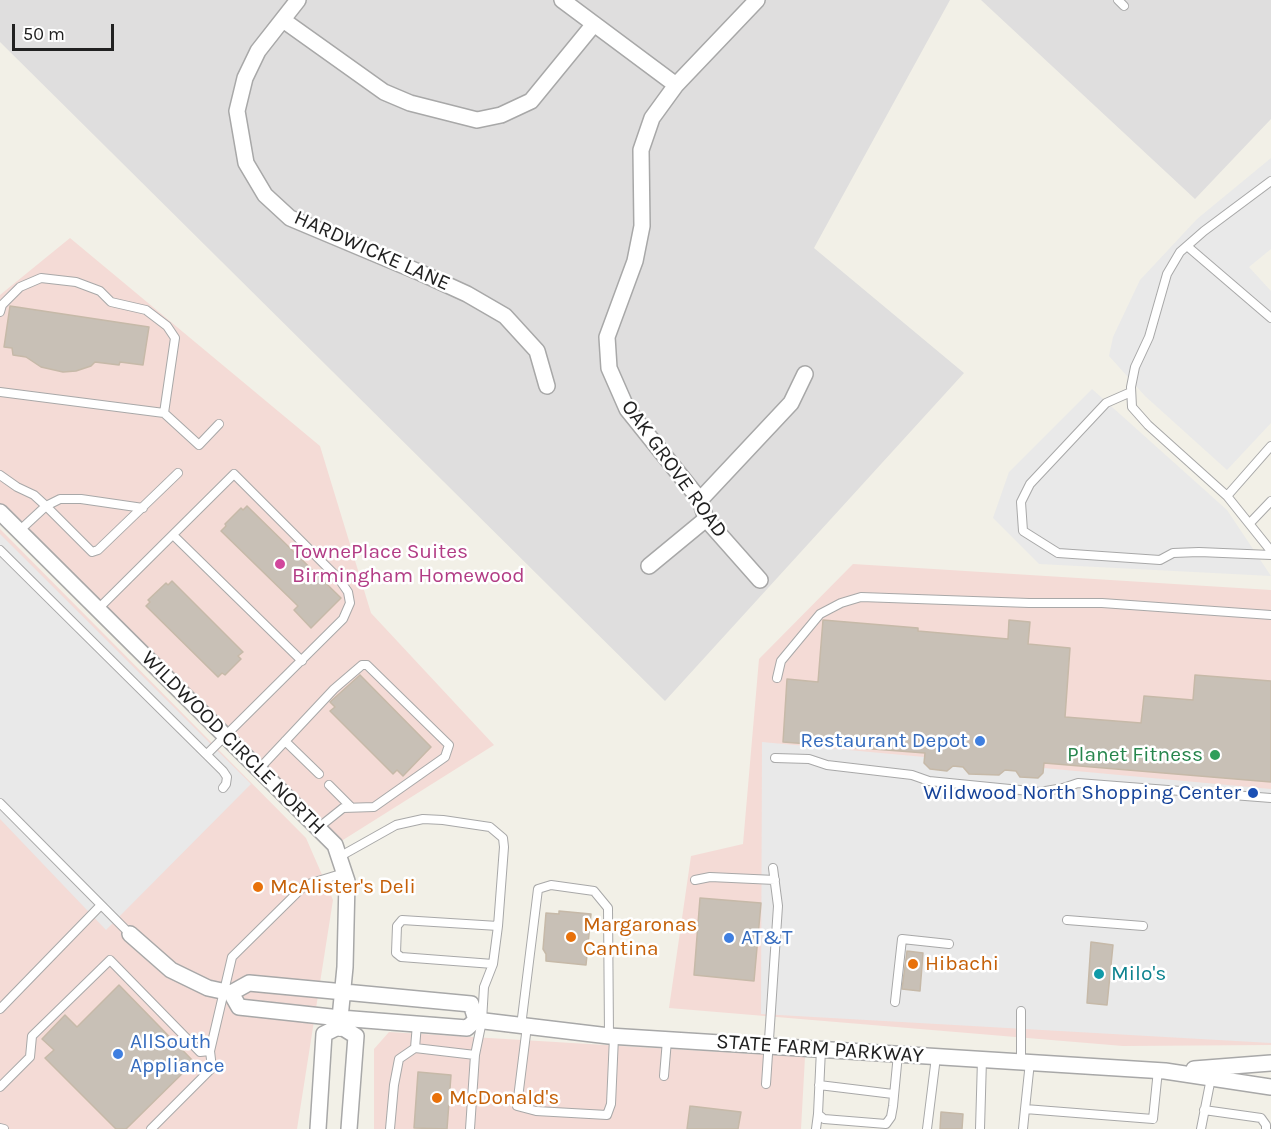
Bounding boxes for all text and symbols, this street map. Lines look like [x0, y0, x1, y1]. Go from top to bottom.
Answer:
scale bar [15, 12, 117, 50]
text: 50 m [23, 23, 65, 45]
street label: HARDWICKE LANE [290, 205, 454, 297]
street label: OAK GROVE ROAD [616, 395, 732, 543]
place label: TownePlace Suites Birmingham Homewood [292, 539, 525, 589]
marker: TownePlace Suites Birmingham Homewood [273, 557, 287, 571]
street label: WILDWOOD CIRCLE NORTH [136, 646, 330, 840]
place label: Restaurant Depot [800, 728, 968, 754]
marker: Restaurant Depot [973, 734, 987, 748]
place label: Planet Fitness [1067, 742, 1203, 768]
marker: Planet Fitness [1208, 748, 1222, 762]
place label: Wildwood North Shopping Center [923, 780, 1241, 806]
marker: Wildwood North Shopping Center [1246, 786, 1260, 800]
place label: McAlister's Deli [270, 874, 416, 900]
marker: McAlister's Deli [251, 880, 265, 894]
place label: Margaronas Cantina [583, 912, 697, 962]
place label: AT&T [741, 925, 792, 951]
marker: Margaronas Cantina [564, 930, 578, 944]
marker: AT&T [722, 931, 736, 945]
place label: Hibachi [925, 951, 999, 977]
marker: Hibachi [906, 957, 920, 971]
place label: Milo's [1111, 961, 1166, 987]
marker: Milo's [1092, 967, 1106, 981]
place label: AllSouth Appliance [130, 1029, 225, 1079]
street label: STATE FARM PARKWAY [715, 1029, 925, 1069]
marker: AllSouth Appliance [111, 1047, 125, 1061]
place label: McDonald's [449, 1085, 559, 1111]
marker: McDonald's [430, 1091, 444, 1105]

